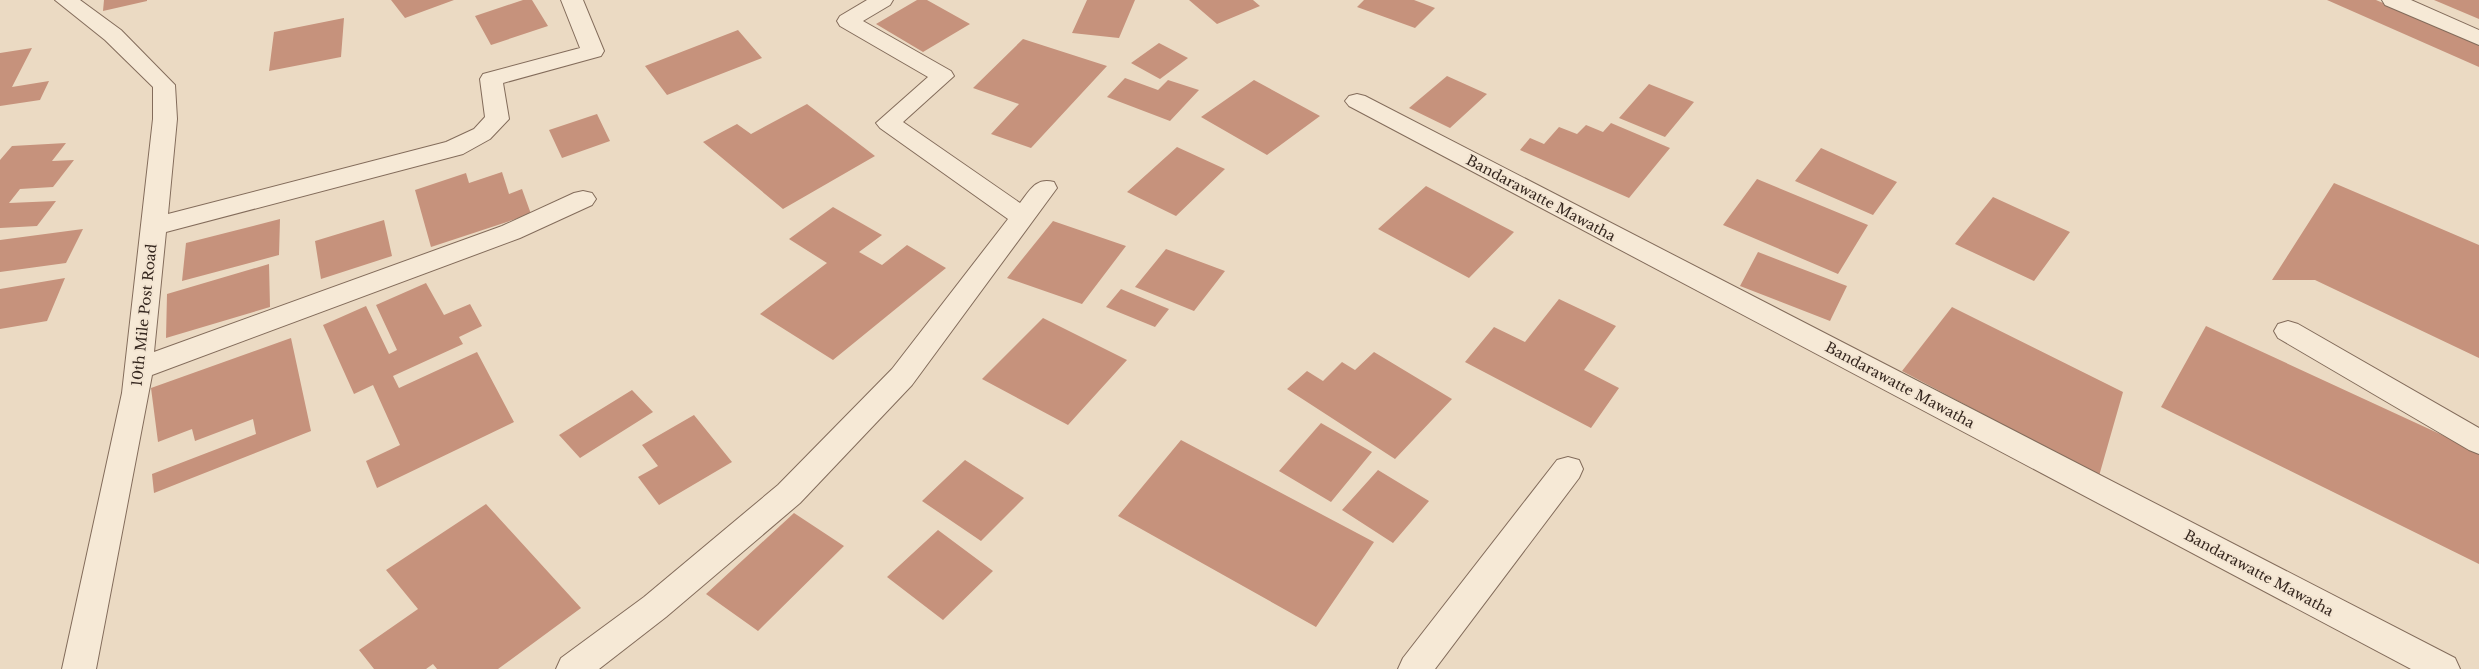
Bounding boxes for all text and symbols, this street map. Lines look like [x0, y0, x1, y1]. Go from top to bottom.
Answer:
street label: Bandarawatte Mawatha [1463, 151, 1619, 245]
street label: 10th Mile Post Road [128, 242, 160, 387]
street label: Bandarawatte Mawatha [1822, 338, 1978, 432]
street label: Bandarawatte Mawatha [2181, 526, 2337, 620]

